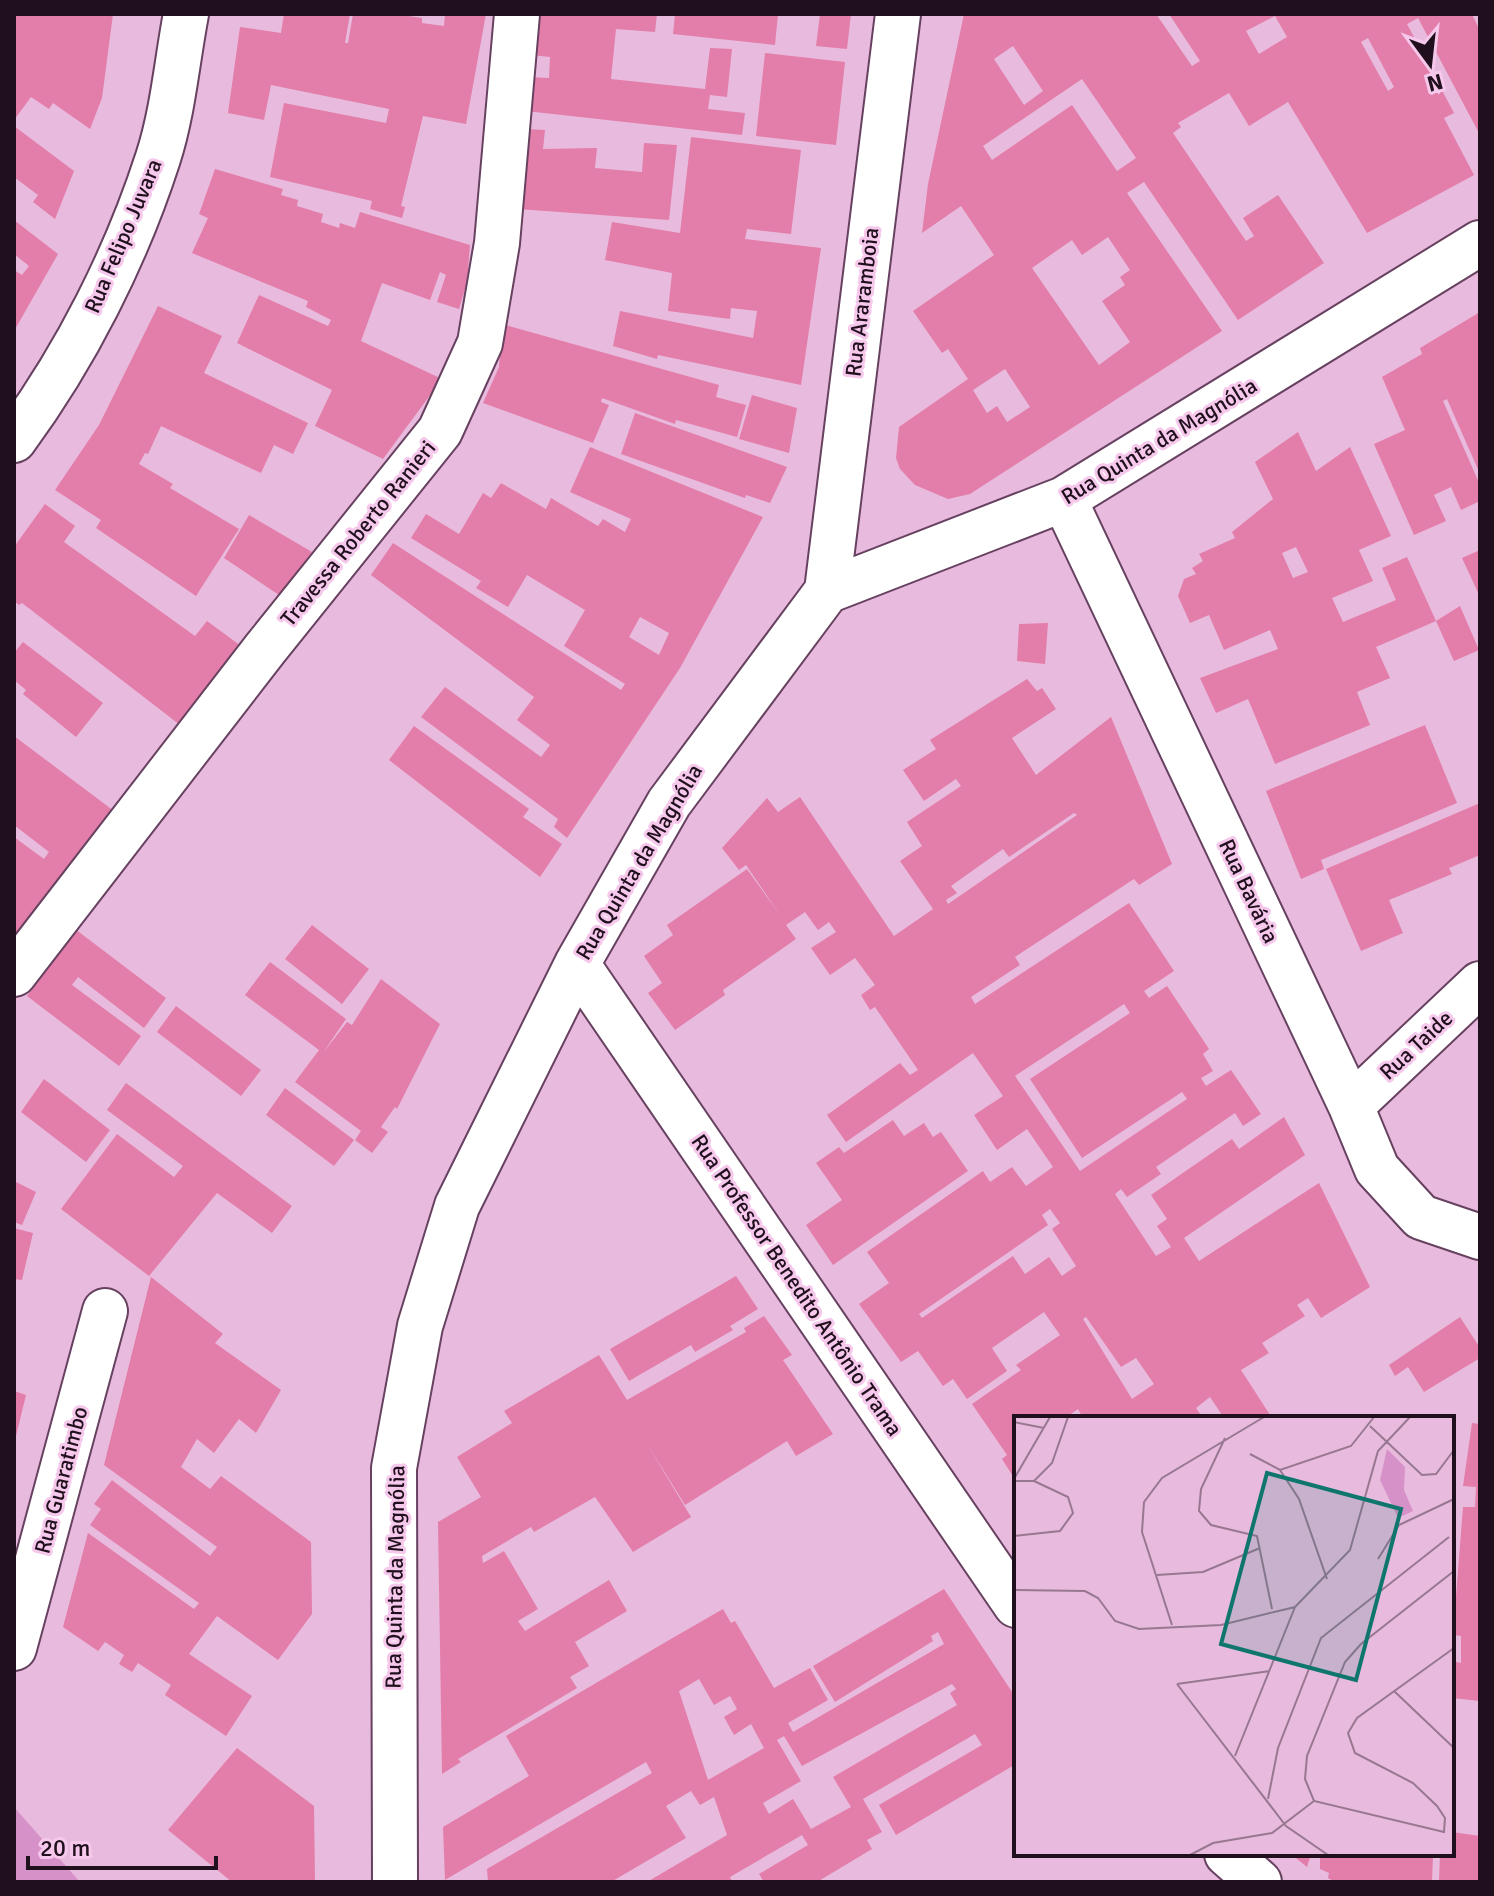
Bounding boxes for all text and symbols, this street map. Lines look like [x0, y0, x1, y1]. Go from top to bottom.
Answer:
north arrow [1390, 24, 1470, 104]
text: N [1424, 68, 1446, 98]
street label: Rua Felipo Juvara [78, 155, 168, 317]
street label: Rua Araramboia [839, 226, 885, 378]
street label: Rua Quinta da Magnólia [1056, 372, 1262, 510]
street label: Travessa Roberto Ranieri [275, 435, 441, 631]
street label: Rua Quinta da Magnólia [570, 759, 708, 965]
street label: Rua Bavária [1213, 835, 1285, 947]
street label: Rua Taide [1374, 1005, 1458, 1085]
street label: Rua Professor Benedito Antônio Trama [686, 1129, 908, 1441]
street label: Rua Guaratimbo [28, 1403, 94, 1557]
inset map [1014, 1416, 1454, 1856]
street label: Rua Quinta da Magnólia [380, 1465, 410, 1689]
scale bar [28, 1820, 216, 1870]
text: 20 m [40, 1833, 90, 1863]

